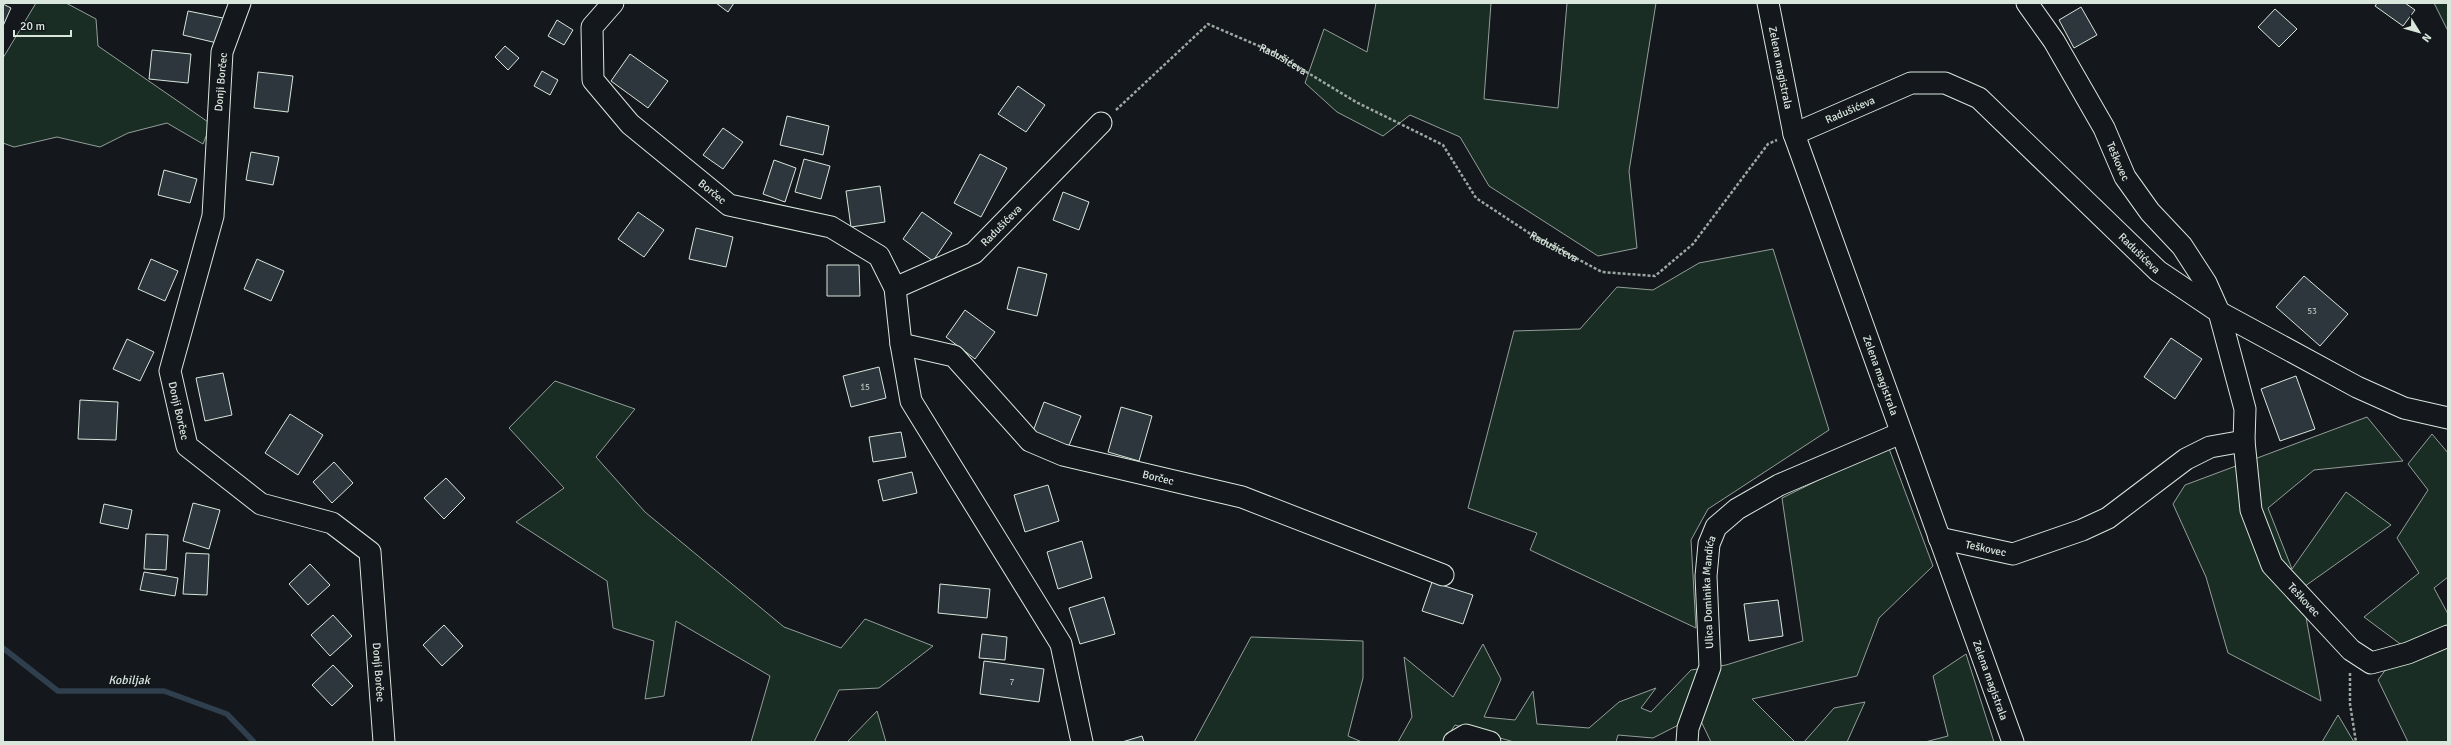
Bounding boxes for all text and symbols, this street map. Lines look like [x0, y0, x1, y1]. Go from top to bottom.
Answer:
scale bar [14, 12, 71, 38]
north arrow [2399, 12, 2439, 52]
text: 20 m [20, 19, 45, 34]
street label: Zelena magistrala [1766, 25, 1796, 111]
text: N [2419, 31, 2434, 45]
street label: Radušićeva [1257, 41, 1310, 78]
street label: Donji Borčec [212, 52, 230, 112]
street label: Radušićeva [1823, 93, 1877, 126]
street label: Teškovec [2104, 140, 2132, 184]
street label: Borčec [696, 176, 729, 207]
street label: Radušićeva [978, 202, 1024, 249]
street label: Radušićeva [1528, 228, 1581, 265]
street label: Radušićeva [2116, 230, 2163, 276]
house number: 53 [2307, 306, 2317, 317]
street label: Zelena magistrala [1861, 333, 1901, 417]
street label: Donji Borčec [166, 380, 192, 441]
house number: 15 [860, 382, 870, 393]
street label: Borčec [1141, 467, 1175, 487]
street label: Ulica Dominika Mandića [1699, 533, 1719, 649]
street label: Teškovec [1964, 537, 2007, 559]
street label: Teškovec [2285, 580, 2323, 619]
street label: Zelena magistrala [1970, 638, 2011, 722]
street label: Donji Borčec [370, 642, 388, 702]
water label: Kobiljak [108, 673, 151, 688]
house number: 7 [1010, 677, 1015, 688]

